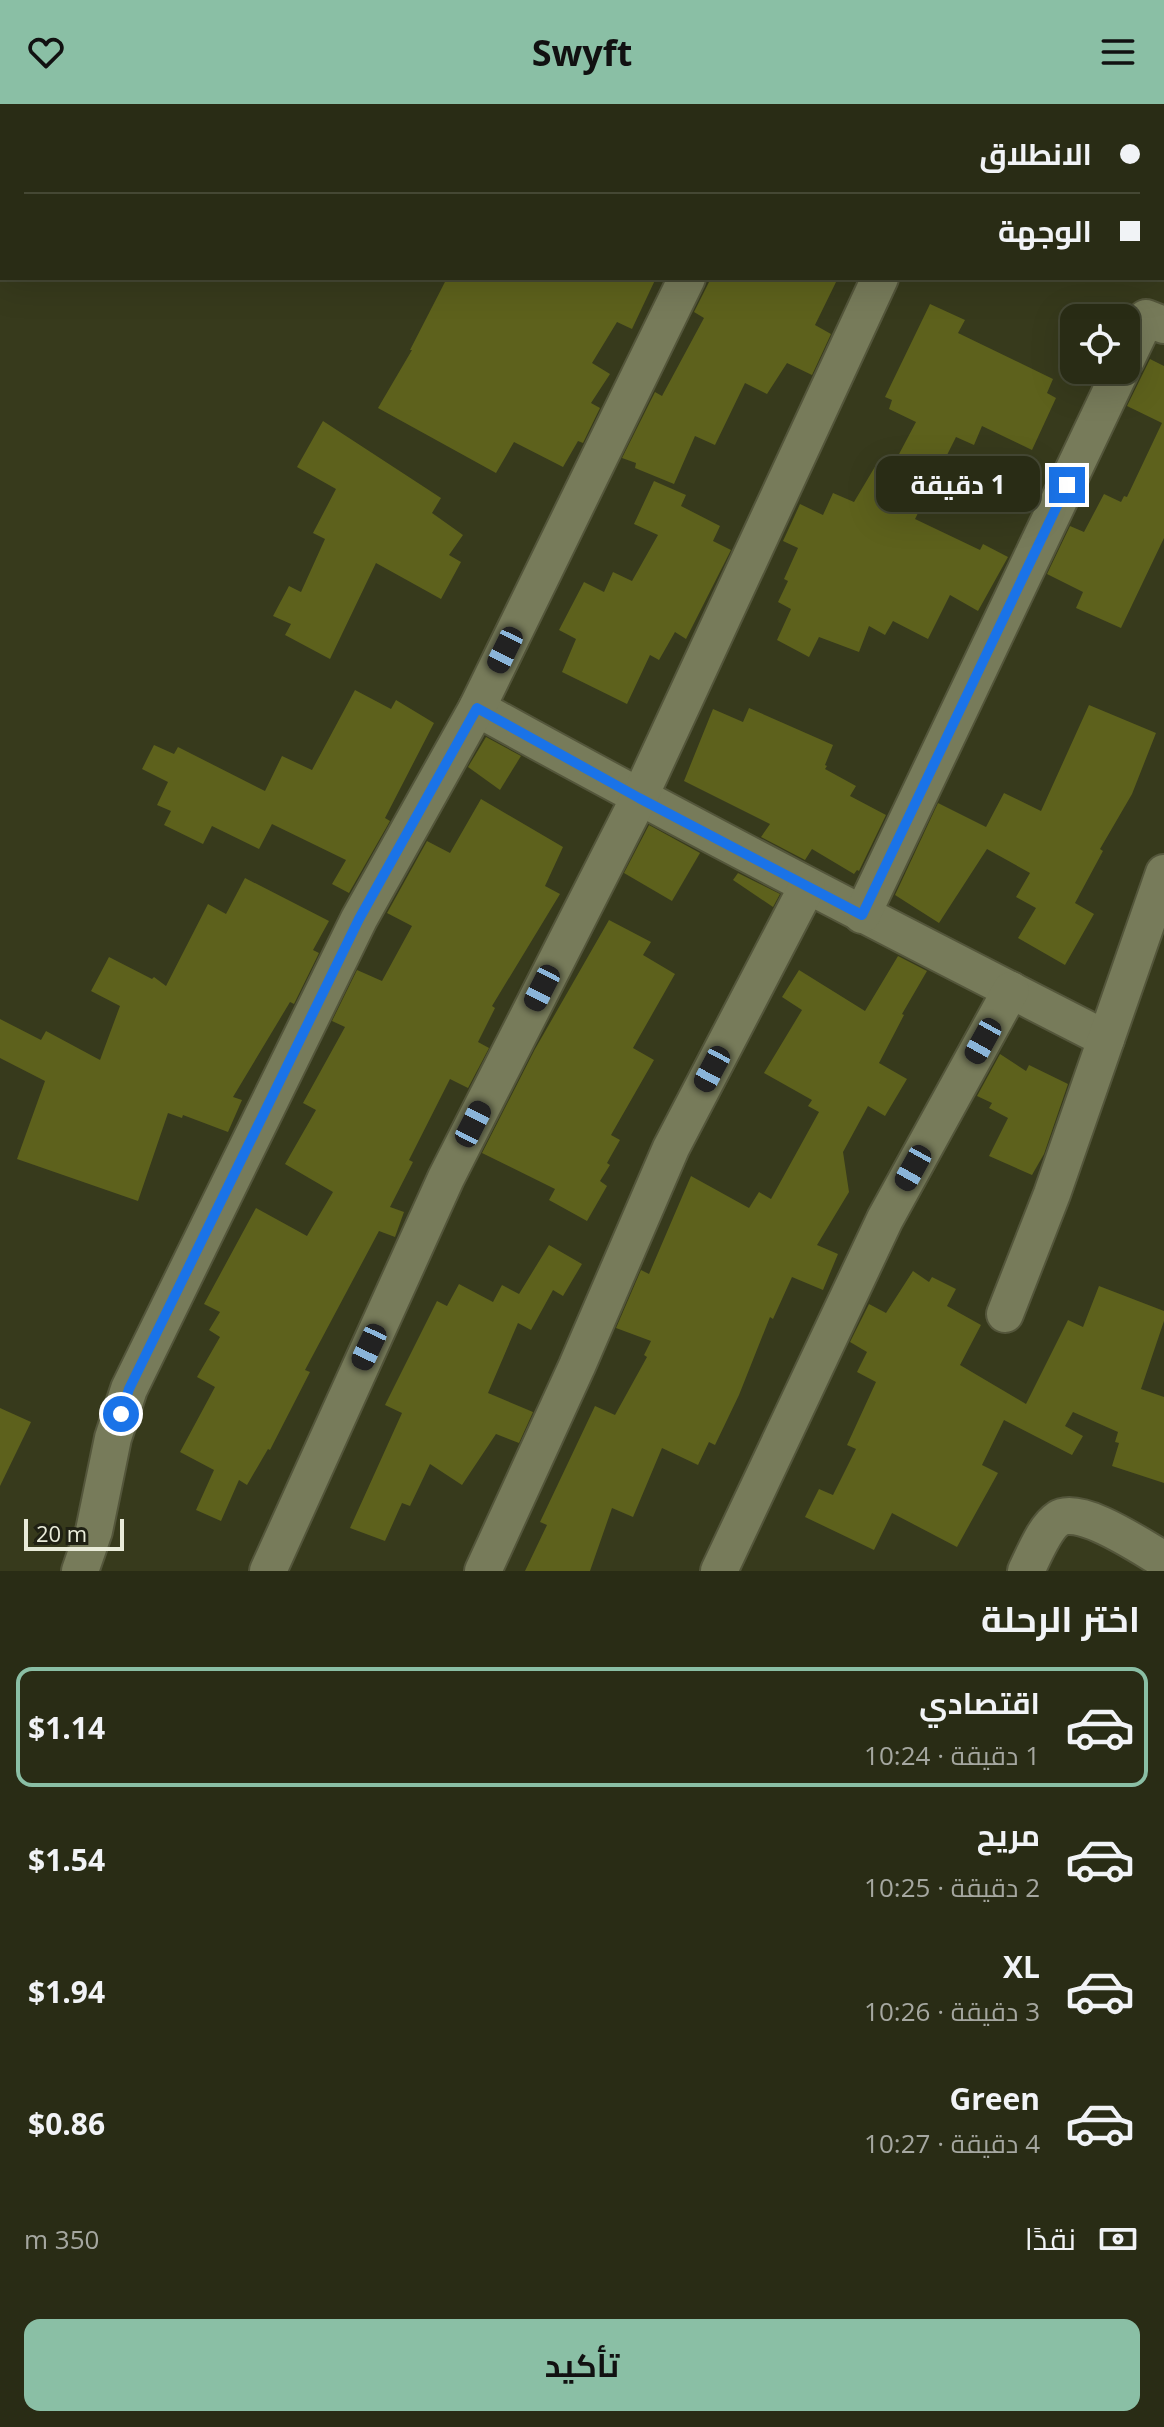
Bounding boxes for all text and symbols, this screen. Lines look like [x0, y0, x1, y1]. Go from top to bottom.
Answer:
text: Swyft [532, 28, 632, 77]
icon: heart [24, 30, 68, 74]
icon: menu [1096, 30, 1140, 74]
text: الانطلاق [979, 133, 1092, 174]
text: الوجهة [998, 210, 1092, 251]
map controls [1060, 304, 1140, 384]
button: locate [1060, 304, 1140, 384]
callout: 1 دقيقة [875, 457, 1039, 513]
text: 1 دقيقة [910, 466, 1006, 502]
route end [1049, 467, 1085, 503]
car [484, 623, 526, 677]
car [520, 961, 564, 1015]
car [961, 1014, 1005, 1068]
car [690, 1042, 734, 1096]
car [451, 1097, 495, 1151]
car [891, 1141, 935, 1195]
car [348, 1320, 390, 1374]
route start [103, 1396, 139, 1432]
scale bar [24, 1515, 124, 1551]
text: 20 m [36, 1518, 87, 1548]
text: اختر الرحلة [981, 1594, 1140, 1643]
text: اقتصادي [919, 1682, 1040, 1723]
icon: car [1064, 1691, 1136, 1763]
text: $1.14 [28, 1707, 105, 1748]
text: 1 دقيقة · 10:24 [864, 1737, 1040, 1773]
text: مريح [977, 1814, 1040, 1855]
icon: car [1064, 1823, 1136, 1895]
text: $1.54 [28, 1839, 105, 1880]
text: 2 دقيقة · 10:25 [864, 1869, 1040, 1905]
text: XL [1003, 1946, 1040, 1987]
icon: car [1064, 1955, 1136, 2027]
text: $1.94 [28, 1971, 105, 2012]
text: 3 دقيقة · 10:26 [864, 1993, 1040, 2029]
text: Green [949, 2078, 1040, 2119]
icon: car [1064, 2087, 1136, 2159]
text: $0.86 [28, 2103, 105, 2144]
text: 4 دقيقة · 10:27 [864, 2125, 1040, 2161]
icon: cash [1096, 2217, 1140, 2261]
text: نقدًا [1025, 2218, 1076, 2259]
text: 350 m [24, 2221, 99, 2257]
button: تأكيد [24, 2319, 1140, 2411]

